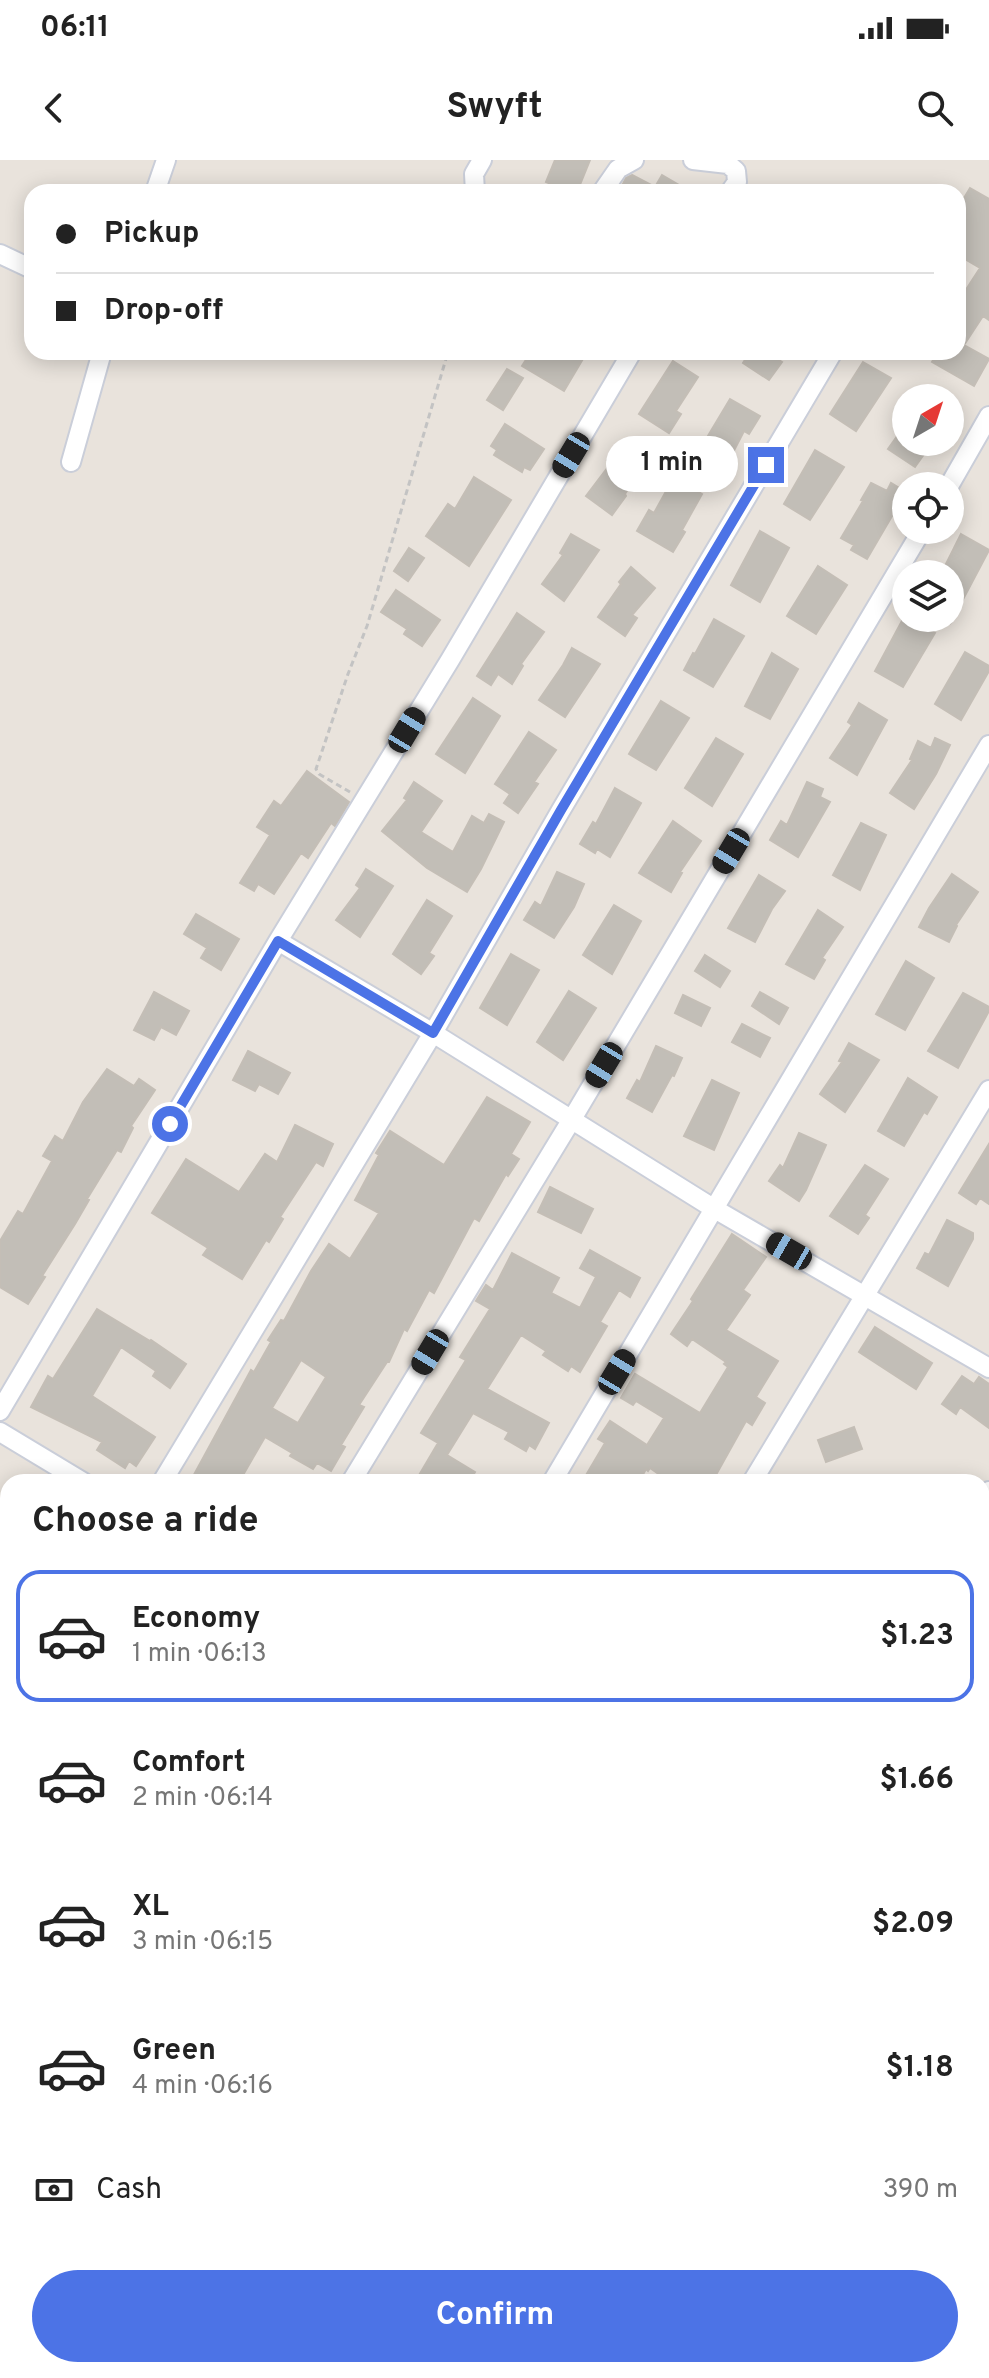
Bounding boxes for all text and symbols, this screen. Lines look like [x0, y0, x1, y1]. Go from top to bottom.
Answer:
text: 06:11 [40, 10, 109, 47]
text: Swyft [446, 85, 543, 131]
icon: back [32, 86, 76, 130]
icon: search [913, 86, 957, 130]
text: Pickup [104, 216, 199, 253]
text: Drop-off [104, 293, 223, 330]
north arrow [892, 384, 964, 456]
map controls [892, 384, 964, 632]
car [548, 428, 594, 482]
callout: 1 min [606, 437, 738, 493]
text: 1 min [641, 447, 703, 480]
route end [748, 447, 784, 483]
button: locate [892, 472, 964, 544]
button: layers [892, 560, 964, 632]
car [384, 703, 430, 757]
car [708, 824, 754, 878]
car [581, 1038, 627, 1092]
route start [152, 1106, 188, 1142]
car [762, 1229, 816, 1273]
car [407, 1325, 453, 1379]
car [594, 1345, 640, 1399]
text: Choose a ride [32, 1499, 258, 1545]
icon: car [36, 1600, 108, 1672]
text: Economy [132, 1601, 260, 1638]
text: $1.23 [880, 1618, 954, 1655]
text: 1 min · 06:13 [132, 1638, 267, 1671]
icon: car [36, 1744, 108, 1816]
text: Comfort [132, 1745, 245, 1782]
text: $1.66 [880, 1762, 954, 1799]
text: 2 min · 06:14 [132, 1782, 273, 1815]
icon: car [36, 1888, 108, 1960]
text: XL [132, 1889, 169, 1926]
text: $2.09 [872, 1906, 954, 1943]
text: 3 min · 06:15 [132, 1926, 273, 1959]
icon: car [36, 2032, 108, 2104]
text: Green [132, 2033, 216, 2070]
text: $1.18 [886, 2050, 954, 2087]
text: 4 min · 06:16 [132, 2070, 273, 2103]
icon: cash [32, 2168, 76, 2212]
text: Cash [96, 2172, 162, 2209]
text: 390 m [883, 2174, 958, 2207]
button: Confirm [32, 2270, 958, 2362]

